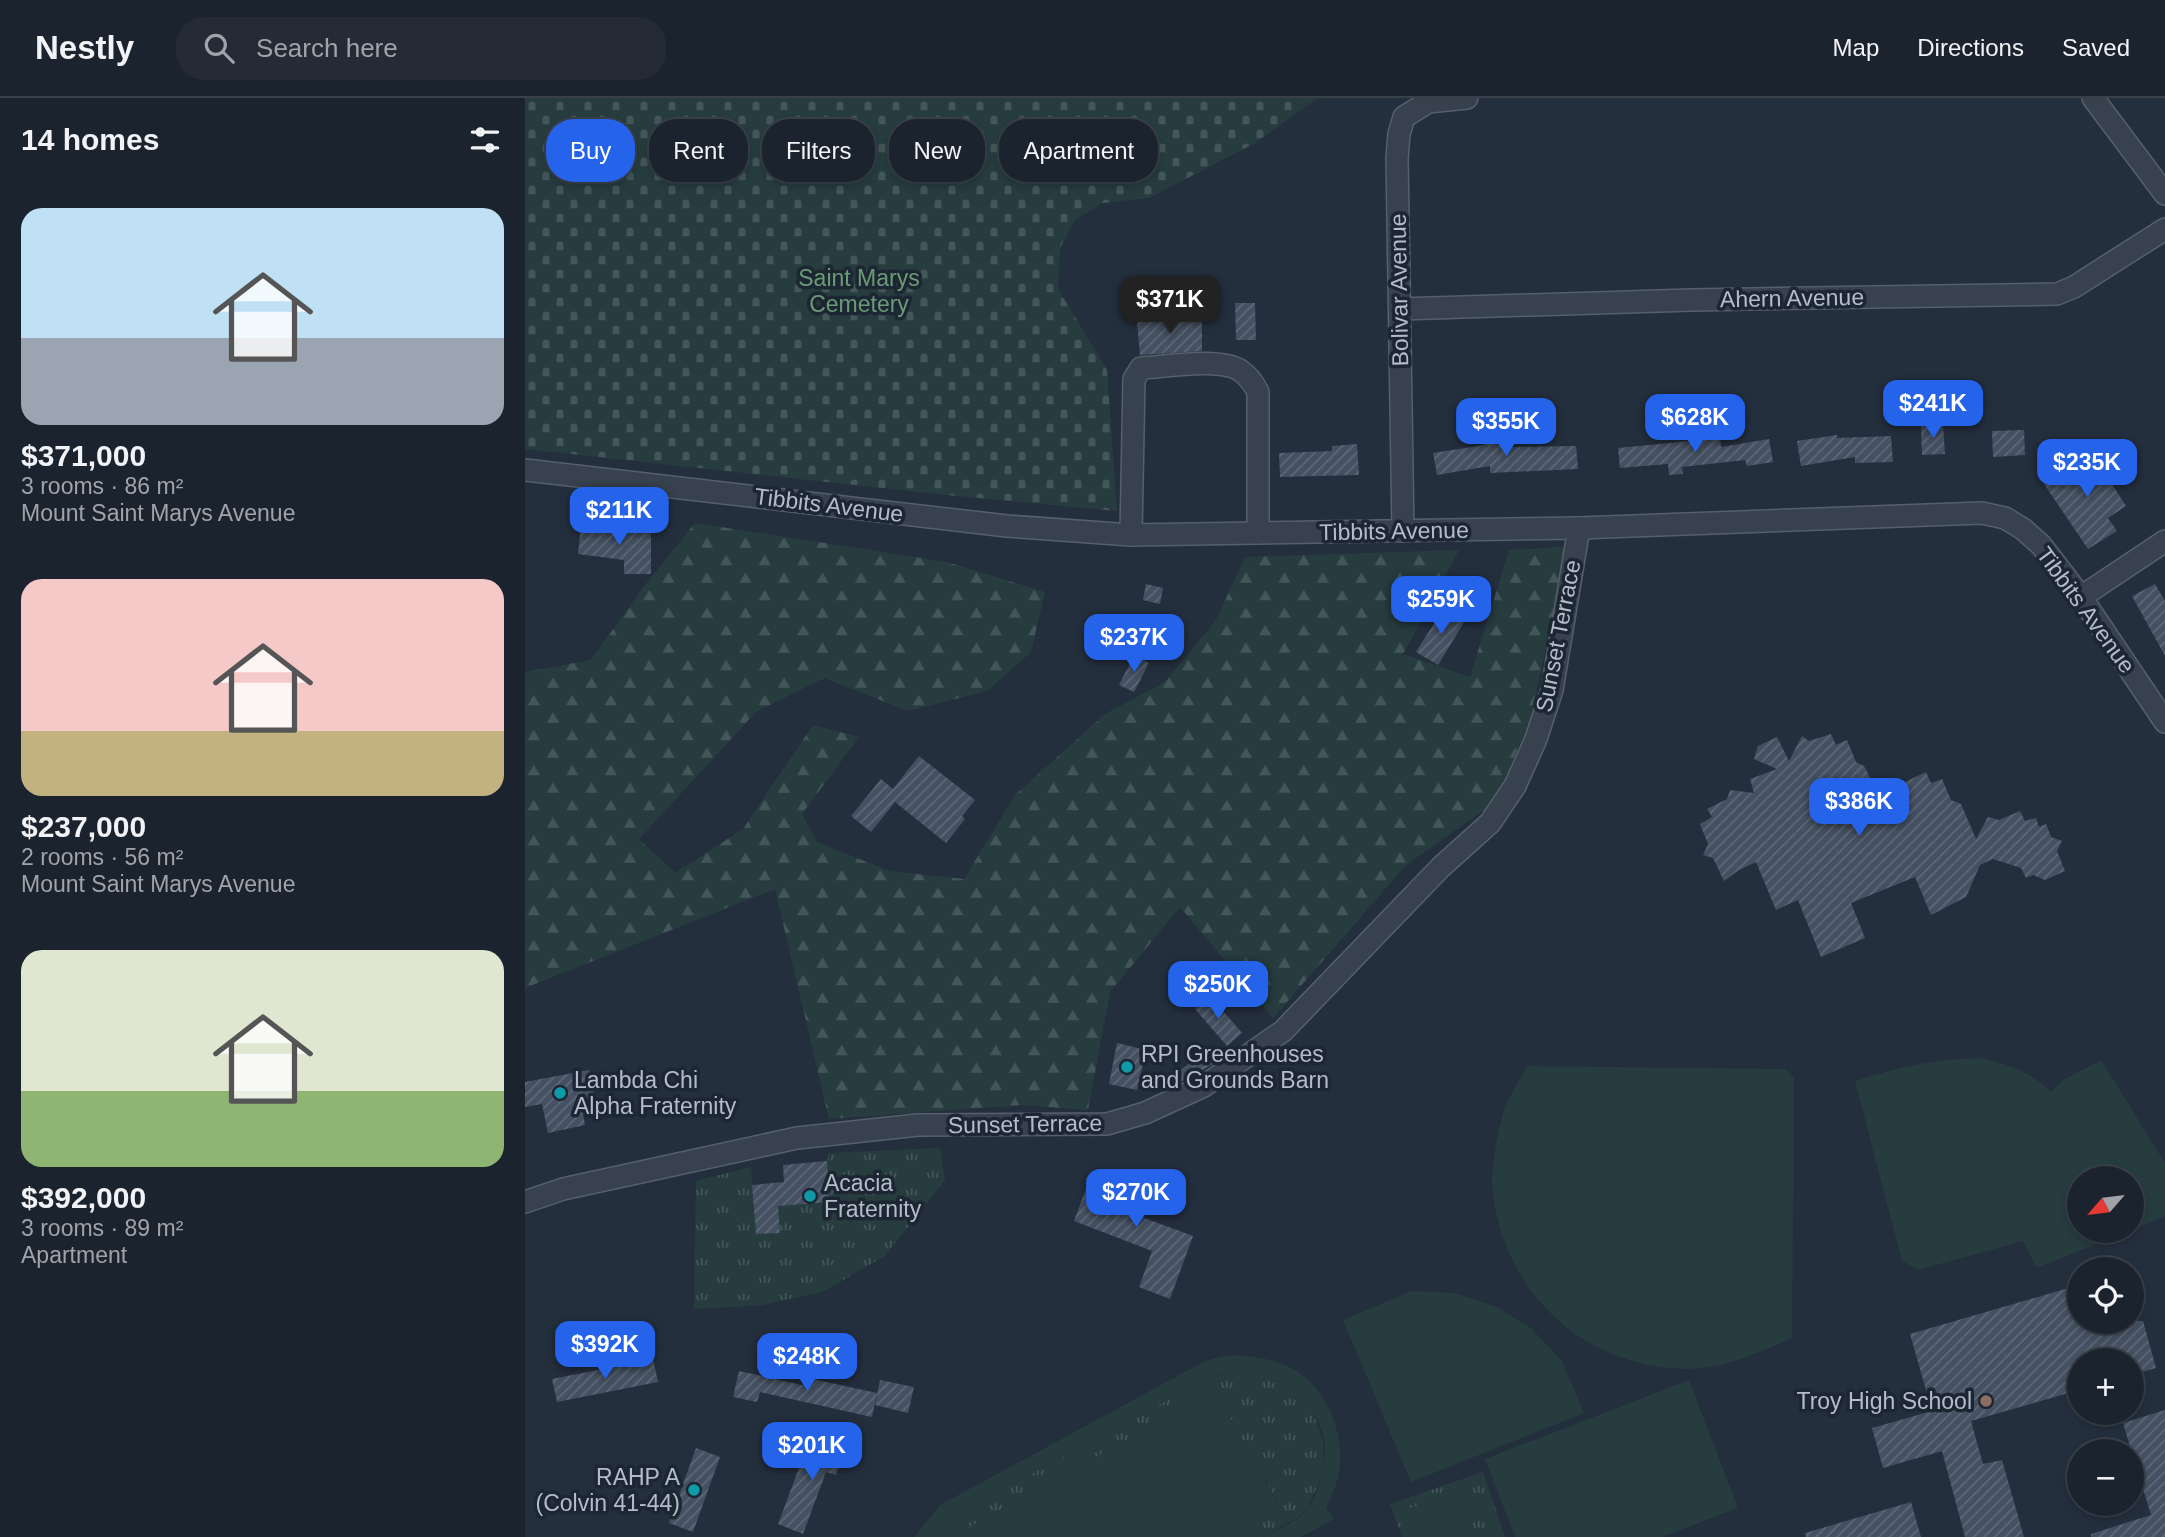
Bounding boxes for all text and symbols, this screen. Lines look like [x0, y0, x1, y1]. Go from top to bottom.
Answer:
search box [176, 17, 666, 80]
text: Nestly [35, 29, 134, 66]
icon: search [200, 29, 238, 67]
text: Search here [256, 33, 398, 63]
text: Map [1833, 34, 1879, 61]
text: Directions [1917, 34, 2024, 61]
text: Saved [2062, 34, 2130, 61]
chip: Buy [546, 119, 635, 182]
chip: Rent [649, 119, 748, 182]
chip: Filters [762, 119, 875, 182]
chip: New [889, 119, 985, 182]
chip: Apartment [999, 119, 1158, 182]
icon: filters [466, 121, 504, 159]
text: 14 homes [21, 123, 159, 156]
street label: Bolivar Avenue [1385, 213, 1413, 367]
icon: home [200, 254, 326, 380]
park label: Saint Marys Cemetery [798, 265, 920, 317]
pin: $371K [1121, 276, 1219, 336]
street label: Ahern Avenue [1720, 284, 1864, 312]
text: $371K [1136, 286, 1204, 312]
pin: $241K [1884, 380, 1982, 440]
text: $241K [1899, 390, 1967, 416]
pin: $628K [1646, 394, 1744, 454]
pin: $355K [1457, 398, 1555, 458]
text: $628K [1661, 404, 1729, 430]
text: $355K [1472, 408, 1540, 434]
text: $371,000 [21, 439, 146, 472]
pin: $235K [2038, 440, 2136, 499]
text: $235K [2053, 449, 2121, 475]
text: 3 rooms · 86 m² [21, 473, 183, 499]
street label: Tibbits Avenue [753, 483, 905, 527]
pin: $211K [570, 488, 668, 547]
text: $211K [586, 497, 652, 523]
text: Mount Saint Marys Avenue [21, 500, 295, 526]
street label: Tibbits Avenue [1319, 517, 1469, 545]
street label: Tibbits Avenue [2032, 542, 2140, 678]
street label: Sunset Terrace [1531, 558, 1585, 714]
pin: $259K [1392, 576, 1490, 636]
text: $259K [1407, 586, 1475, 612]
pin: $237K [1085, 614, 1183, 674]
text: $237K [1100, 624, 1168, 650]
icon: home [200, 625, 326, 751]
pin: $386K [1810, 778, 1908, 838]
text: $386K [1825, 788, 1893, 814]
text: $237,000 [21, 810, 146, 843]
text: 2 rooms · 56 m² [21, 844, 183, 870]
text: Mount Saint Marys Avenue [21, 871, 295, 897]
pin: $250K [1169, 962, 1267, 1021]
text: $250K [1184, 971, 1252, 997]
icon: home [200, 996, 326, 1122]
place label: RPI Greenhouses and Grounds Barn [1141, 1041, 1329, 1093]
marker: RPI Greenhouses and Grounds Barn [1119, 1059, 1135, 1075]
place label: Lambda Chi Alpha Fraternity [574, 1067, 737, 1119]
marker: Lambda Chi Alpha Fraternity [552, 1085, 568, 1101]
street label: Sunset Terrace [948, 1110, 1102, 1138]
north arrow [2067, 1166, 2144, 1242]
map controls [2067, 1166, 2144, 1516]
place label: Acacia Fraternity [824, 1170, 922, 1222]
pin: $270K [1087, 1170, 1185, 1229]
text: $270K [1102, 1179, 1170, 1205]
text: $392,000 [21, 1181, 146, 1214]
marker: Acacia Fraternity [802, 1188, 818, 1204]
text: 3 rooms · 89 m² [21, 1215, 183, 1241]
text: Apartment [21, 1242, 127, 1268]
button: locate [2067, 1257, 2144, 1334]
pin: $392K [556, 1322, 654, 1381]
text: $392K [571, 1331, 639, 1357]
pin: $248K [758, 1334, 856, 1393]
text: $248K [773, 1343, 841, 1369]
button: + [2067, 1348, 2144, 1425]
place label: Troy High School [1796, 1388, 1972, 1414]
marker: Troy High School [1978, 1393, 1994, 1409]
pin: $201K [763, 1422, 861, 1482]
text: $201K [778, 1432, 846, 1458]
button: − [2067, 1439, 2144, 1516]
place label: RAHP A (Colvin 41-44) [536, 1464, 681, 1516]
marker: RAHP A (Colvin 41-44) [686, 1482, 702, 1498]

